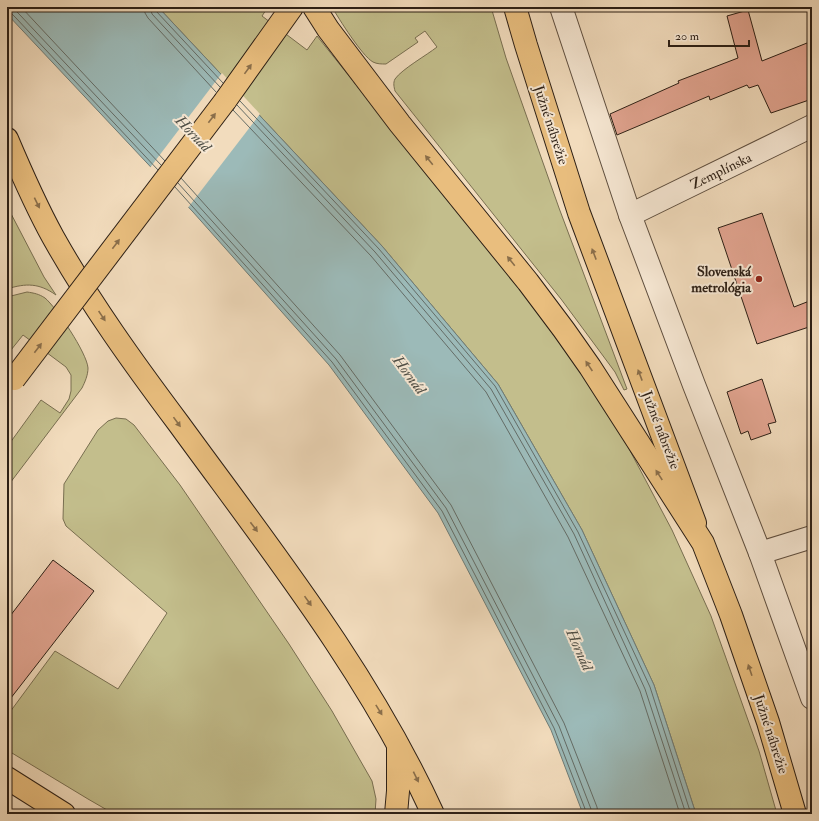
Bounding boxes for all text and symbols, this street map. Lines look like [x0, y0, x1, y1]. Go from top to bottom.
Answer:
scale bar [669, 22, 749, 48]
text: 20 m [675, 29, 700, 44]
one-way arrow [244, 64, 252, 75]
street label: Južné nábrežie [530, 82, 572, 167]
water label: Hornád [170, 111, 216, 158]
one-way arrow [208, 113, 216, 124]
street label: Zemplínska [688, 149, 755, 194]
one-way arrow [425, 155, 434, 166]
one-way arrow [33, 198, 40, 209]
one-way arrow [112, 239, 120, 250]
one-way arrow [591, 247, 597, 259]
one-way arrow [507, 256, 515, 267]
place label: Slovenská metrológia [691, 263, 752, 297]
marker: Slovenská metrológia [754, 274, 764, 284]
one-way arrow [98, 311, 106, 321]
one-way arrow [33, 342, 42, 353]
water label: Hornád [388, 351, 431, 400]
one-way arrow [585, 360, 593, 371]
one-way arrow [637, 369, 643, 381]
street label: Južné nábrežie [638, 387, 684, 472]
one-way arrow [173, 416, 181, 427]
one-way arrow [655, 470, 663, 480]
one-way arrow [250, 521, 258, 532]
one-way arrow [304, 595, 312, 606]
water label: Hornád [561, 625, 597, 675]
one-way arrow [747, 664, 753, 676]
street label: Južné nábrežie [750, 691, 792, 776]
one-way arrow [375, 704, 382, 716]
one-way arrow [413, 771, 419, 783]

